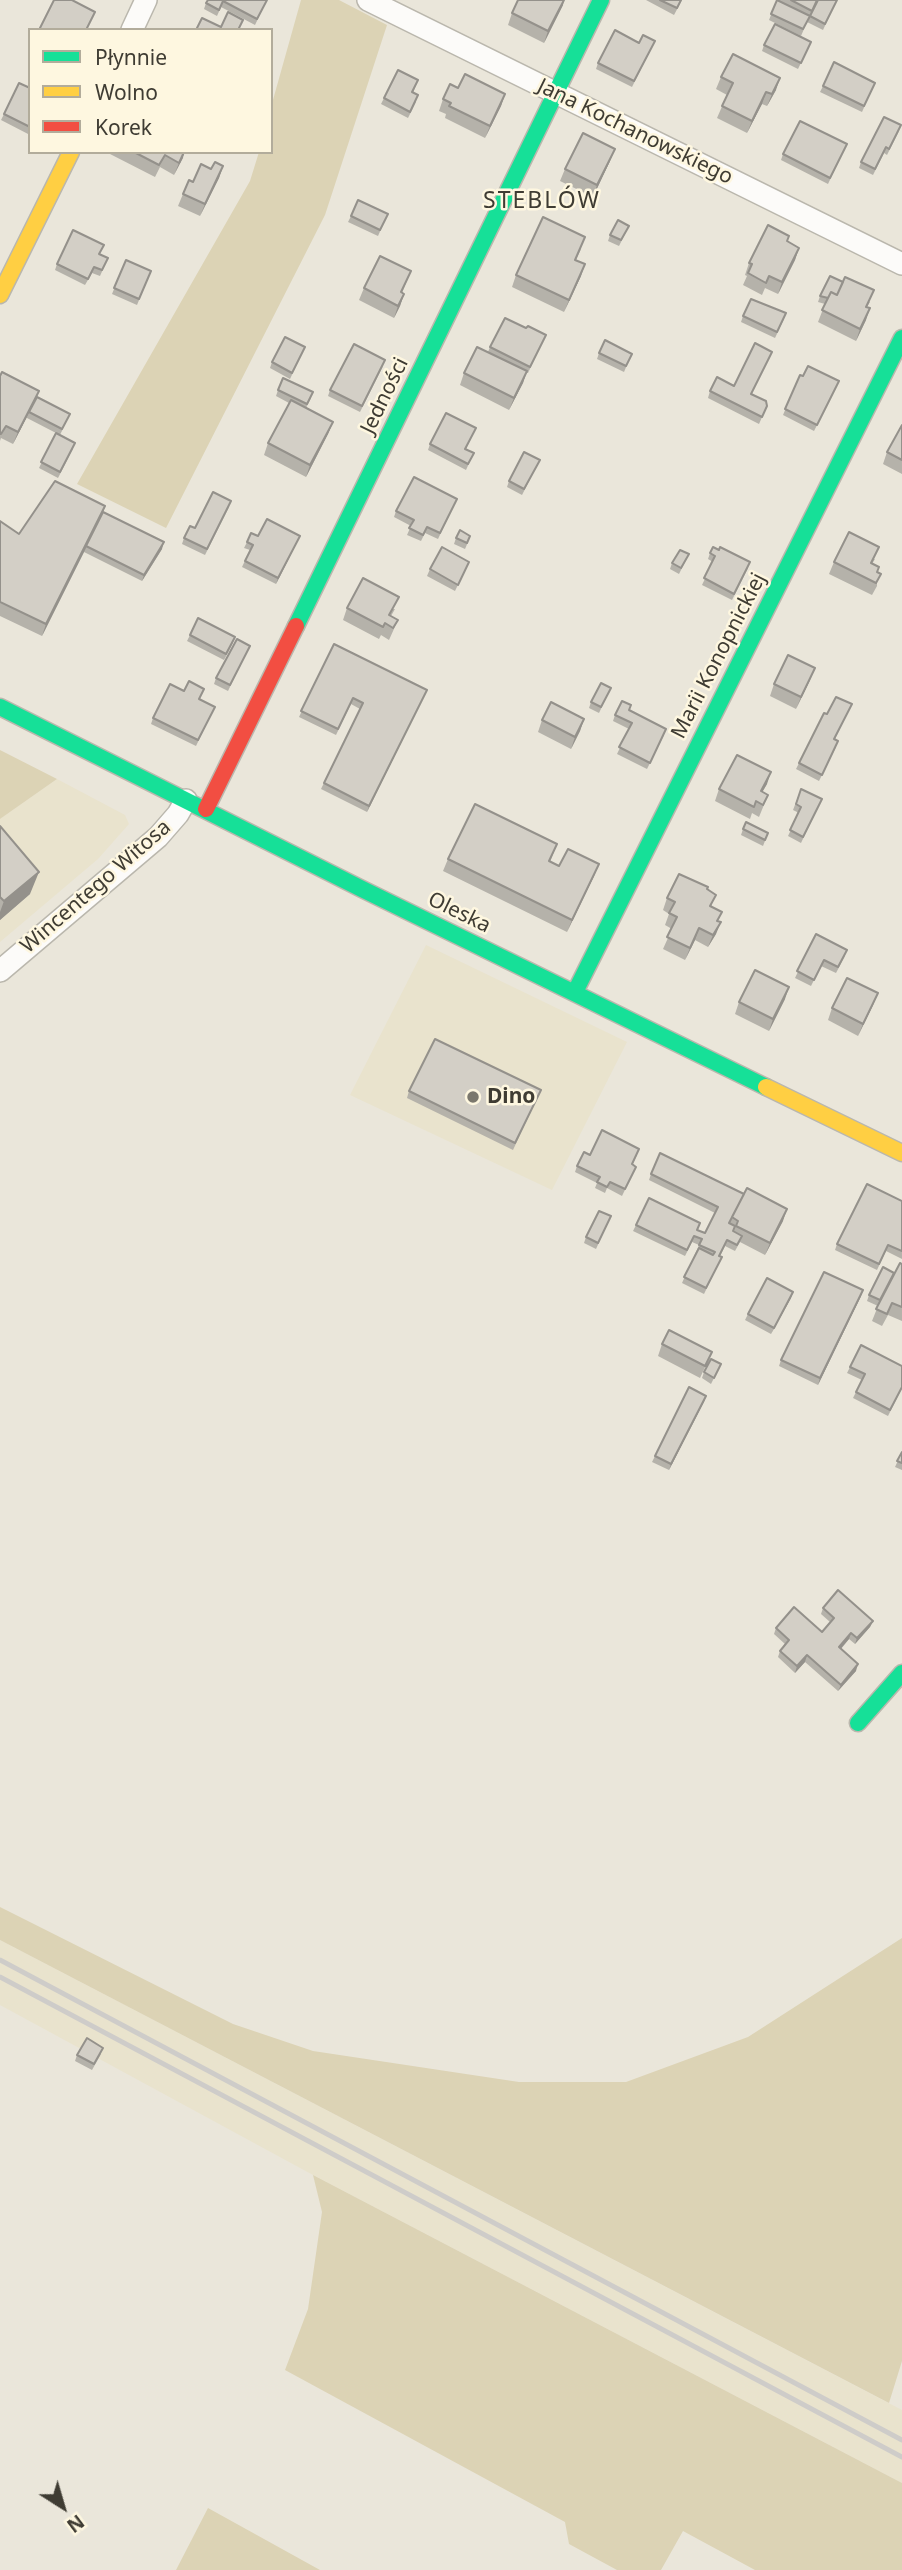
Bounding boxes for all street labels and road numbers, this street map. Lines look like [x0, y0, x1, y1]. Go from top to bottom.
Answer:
street label: Jana Kochanowskiego [533, 74, 737, 190]
street label: Jedności [356, 354, 414, 438]
street label: Marii Konopnickiej [666, 569, 772, 743]
street label: Wincentego Witosa [16, 815, 176, 959]
street label: Oleska [423, 887, 495, 939]

